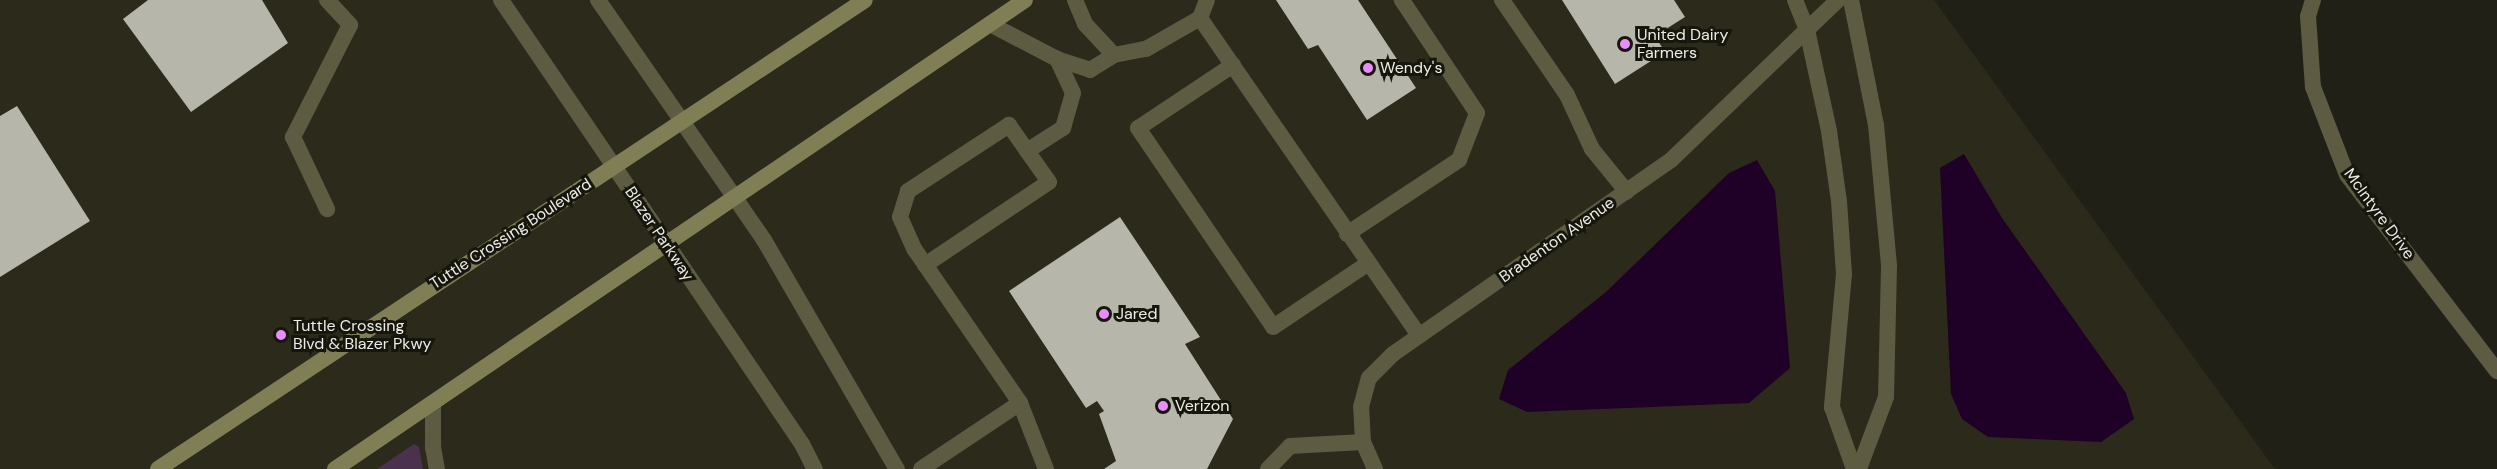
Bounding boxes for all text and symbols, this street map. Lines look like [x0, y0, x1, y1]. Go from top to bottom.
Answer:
place label: United Dairy Farmers [1637, 25, 1728, 63]
marker: United Dairy Farmers [1618, 37, 1632, 51]
place label: Wendy's [1380, 58, 1442, 78]
marker: Wendy's [1361, 61, 1375, 75]
street label: McIntyre Drive [2340, 165, 2418, 263]
street label: Tuttle Crossing Boulevard [427, 175, 595, 293]
street label: Blazer Parkway [620, 183, 698, 285]
street label: Bradenton Avenue [1496, 193, 1618, 287]
place label: Jared [1116, 304, 1157, 324]
marker: Jared [1097, 307, 1111, 321]
place label: Tuttle Crossing Blvd & Blazer Pkwy [293, 316, 431, 354]
marker: Tuttle Crossing Blvd & Blazer Pkwy [274, 328, 288, 342]
place label: Verizon [1175, 396, 1230, 416]
marker: Verizon [1156, 399, 1170, 413]

